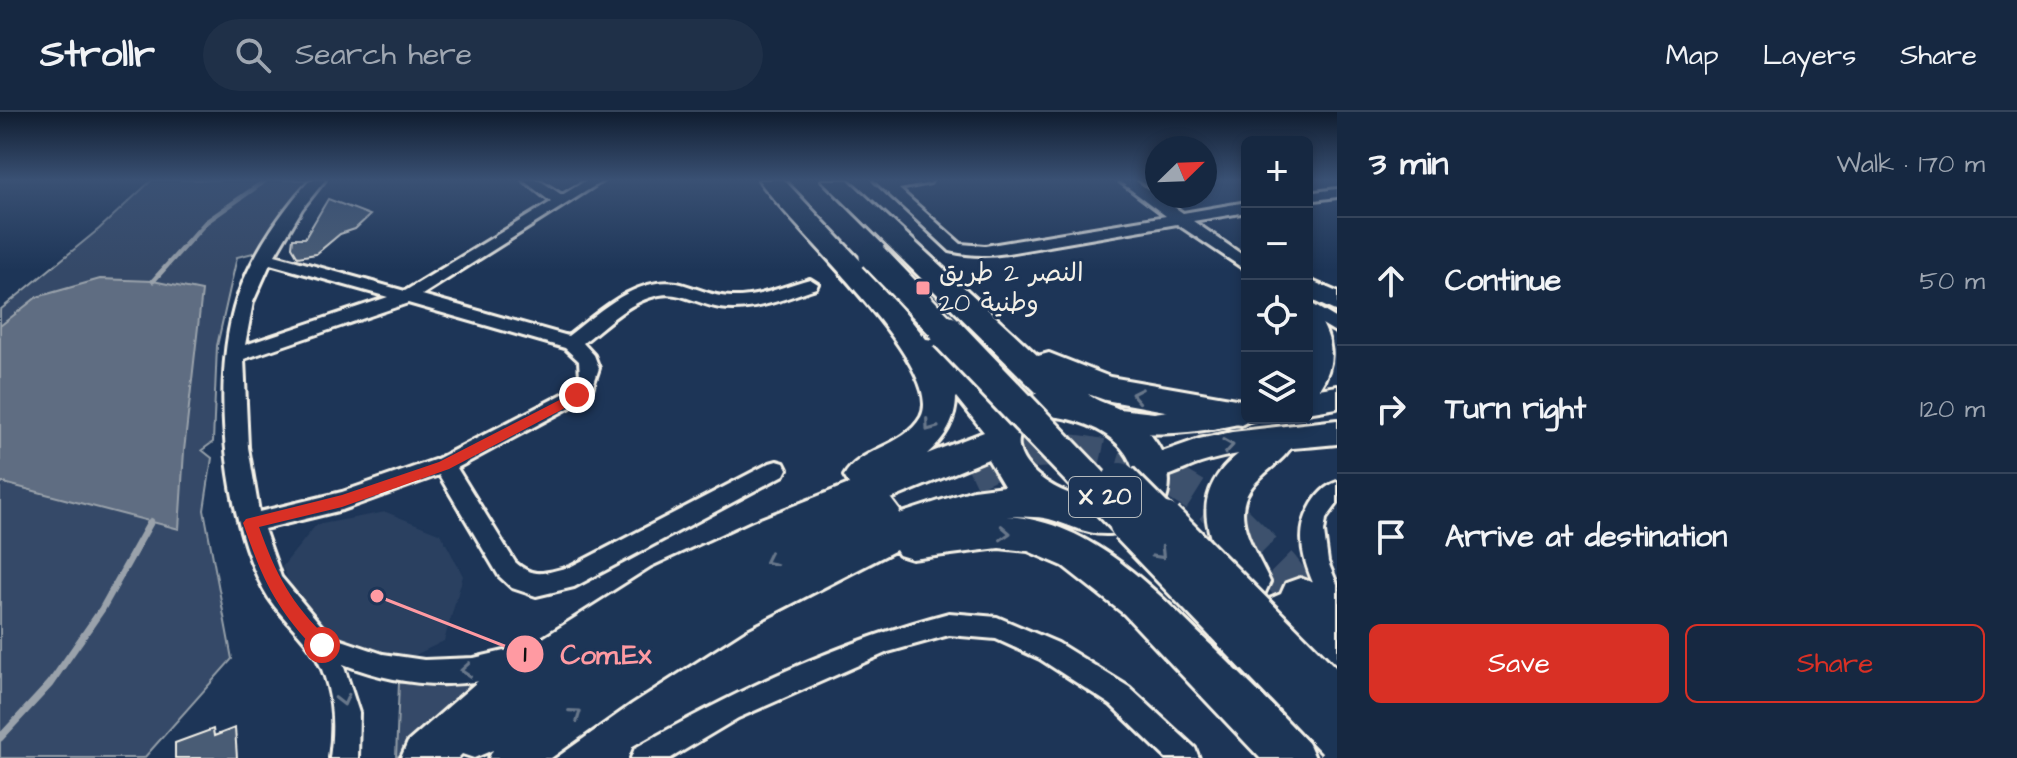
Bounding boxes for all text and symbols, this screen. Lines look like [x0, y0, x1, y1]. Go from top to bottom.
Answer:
search box [203, 19, 763, 91]
text: Strollr [40, 29, 155, 81]
icon: search [231, 33, 275, 77]
text: Search here [295, 34, 472, 76]
text: Map [1666, 36, 1719, 75]
text: Layers [1763, 36, 1856, 75]
text: Share [1900, 36, 1977, 75]
north arrow [1145, 136, 1217, 208]
map controls [1241, 136, 1313, 424]
button: + [1241, 136, 1313, 208]
text: 3 min [1369, 140, 1449, 188]
text: Walk · 170 m [1836, 146, 1985, 182]
button: − [1241, 208, 1313, 280]
place label: النصر 2 طريق وطنية 20 [939, 255, 1083, 321]
icon: ahead [1369, 259, 1413, 303]
text: Continue [1445, 260, 1561, 302]
text: 50 m [1920, 263, 1985, 299]
marker: النصر 2 طريق وطنية 20 [914, 279, 932, 297]
button: locate [1241, 280, 1313, 352]
button: layers [1241, 352, 1313, 424]
route end [559, 377, 595, 413]
one-way arrow [1130, 387, 1144, 404]
icon: right [1369, 387, 1413, 431]
text: Turn right [1445, 388, 1586, 430]
text: 120 m [1920, 391, 1985, 427]
one-way arrow [926, 417, 940, 432]
one-way arrow [1221, 438, 1234, 455]
road number: X 20 [1069, 477, 1141, 517]
icon: arrive [1369, 515, 1413, 559]
text: Arrive at destination [1445, 516, 1727, 558]
one-way arrow [999, 524, 1012, 541]
one-way arrow [1150, 545, 1164, 560]
one-way arrow [763, 550, 778, 566]
button: Save [1369, 624, 1669, 703]
button: Share [1685, 624, 1985, 703]
route start [304, 627, 340, 663]
callout: Com.Ex [505, 628, 668, 680]
text: Com.Ex [560, 636, 652, 675]
text: 1 [523, 638, 527, 672]
one-way arrow [459, 661, 472, 678]
one-way arrow [334, 692, 351, 706]
one-way arrow [568, 709, 582, 724]

